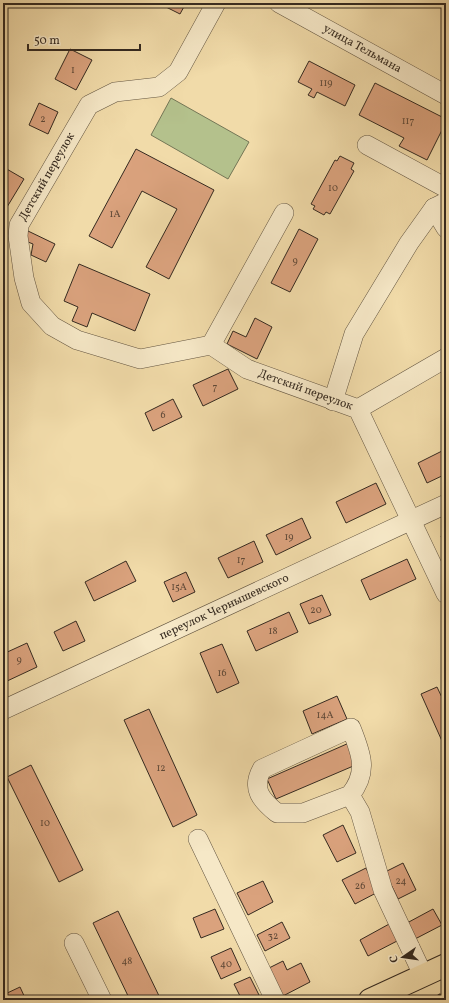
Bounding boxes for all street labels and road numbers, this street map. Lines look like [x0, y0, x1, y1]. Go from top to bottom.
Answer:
street label: улица Тельмана [320, 21, 404, 77]
street label: Детский переулок [15, 129, 79, 224]
street label: Детский переулок [256, 366, 356, 415]
street label: переулок Чернышевского [157, 570, 292, 644]

